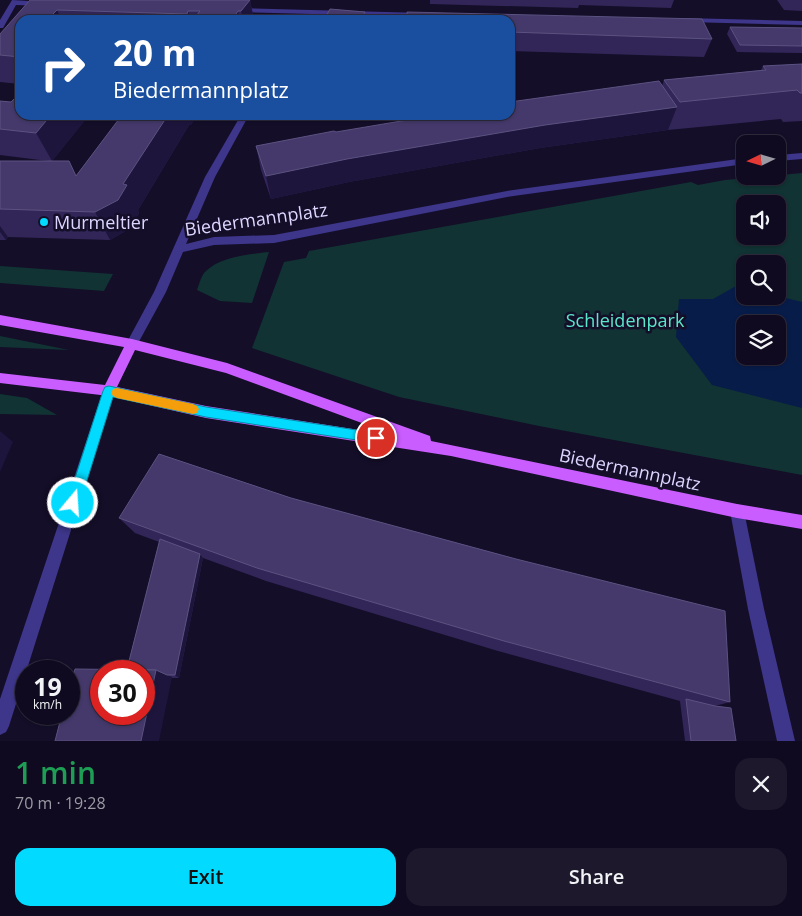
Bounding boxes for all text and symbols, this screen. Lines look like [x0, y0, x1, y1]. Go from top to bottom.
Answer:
text: 20 m [113, 29, 196, 76]
icon: right [30, 35, 95, 100]
text: Biedermannplatz [113, 74, 289, 104]
north arrow [736, 135, 786, 185]
map controls [736, 135, 786, 365]
button: sound [736, 195, 786, 245]
street label: Biedermannplatz [183, 197, 329, 241]
place label: Murmeltier [54, 210, 149, 234]
marker: Murmeltier [38, 216, 50, 228]
button: search [736, 255, 786, 305]
park label: Schleidenpark [566, 308, 685, 332]
button: layers [736, 315, 786, 365]
pin [355, 417, 397, 459]
icon: arrive [362, 424, 390, 452]
street label: Biedermannplatz [557, 442, 703, 496]
position arrow [46, 476, 98, 528]
speed limit sign: 30 [90, 660, 155, 725]
text: 19 [33, 669, 62, 703]
text: km/h [33, 696, 62, 713]
text: 1 min [15, 752, 96, 793]
button: close [735, 758, 787, 810]
text: 70 m · 19:28 [15, 792, 106, 814]
button: Exit [15, 848, 396, 906]
button: Share [406, 848, 787, 906]

